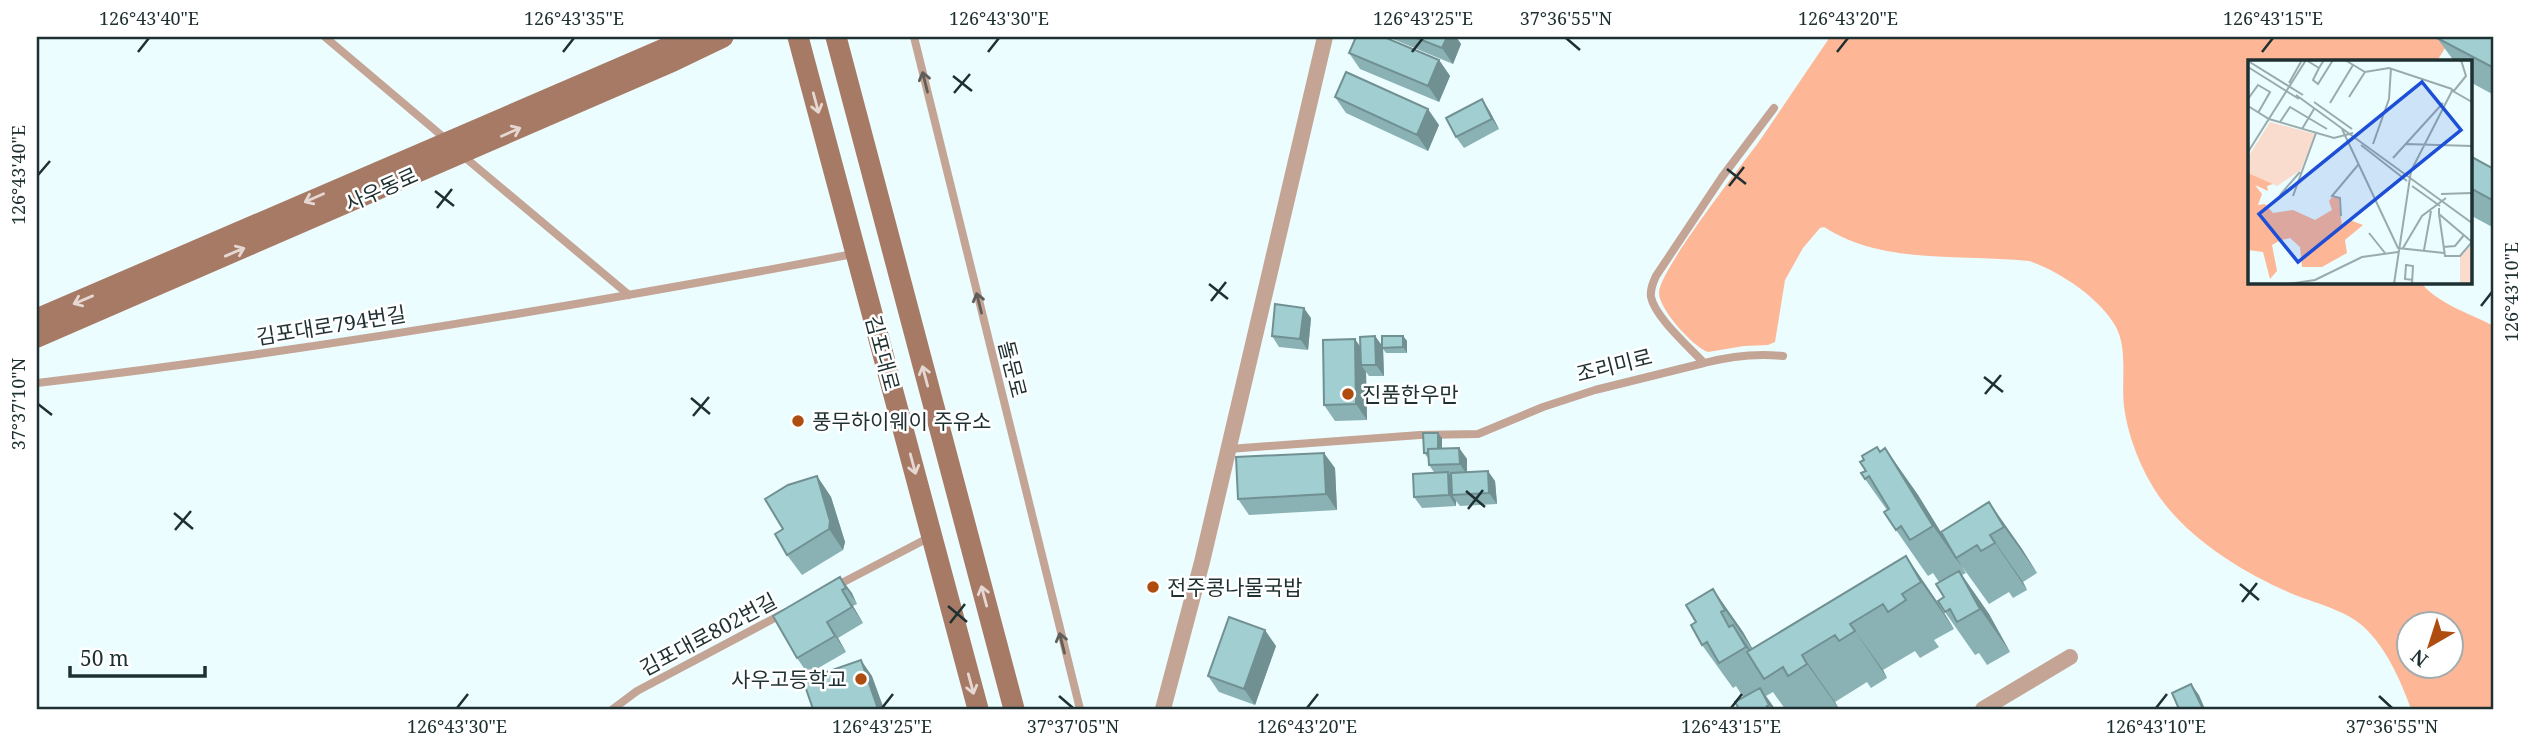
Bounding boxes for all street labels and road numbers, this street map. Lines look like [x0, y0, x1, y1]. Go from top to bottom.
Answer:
street label: 사우동로 [340, 160, 422, 218]
street label: 김포대로794번길 [254, 299, 408, 351]
street label: 김포대로 [859, 312, 907, 394]
street label: 돌문로 [992, 337, 1034, 401]
street label: 조리미로 [1573, 342, 1655, 388]
street label: 김포대로802번길 [635, 586, 781, 682]

